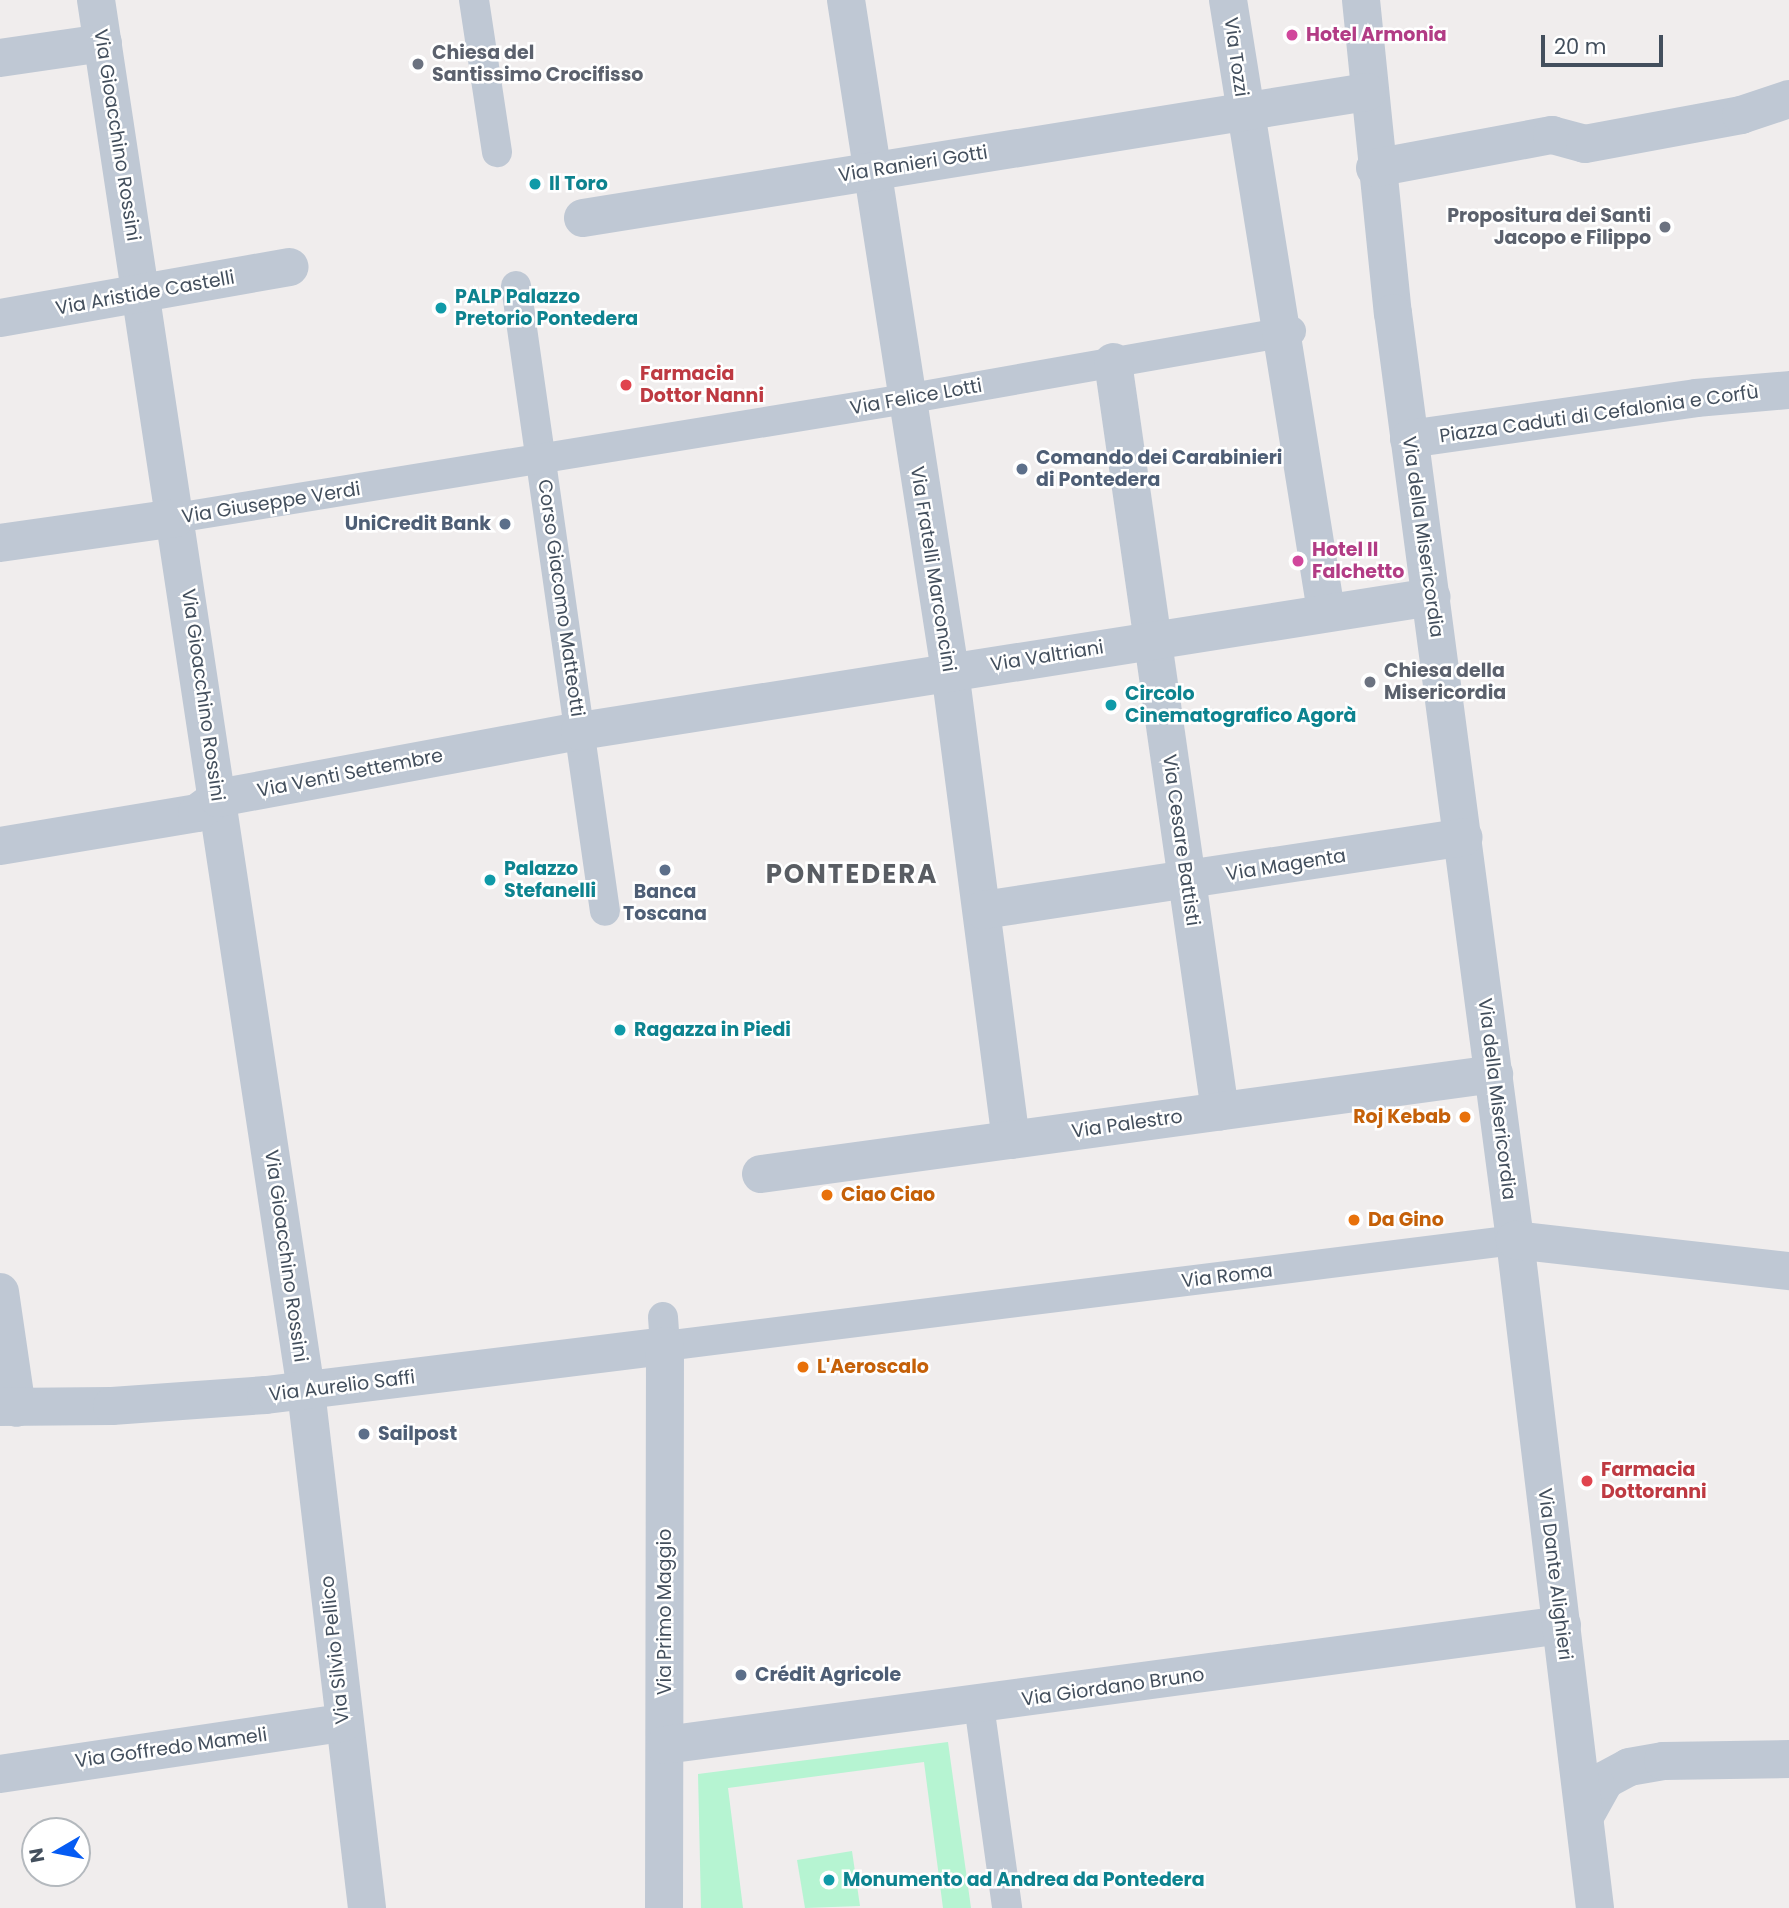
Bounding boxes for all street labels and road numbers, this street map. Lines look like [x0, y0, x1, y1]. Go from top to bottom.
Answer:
street label: Via Tozzi [1219, 16, 1253, 98]
street label: Via Gioacchino Rossini [89, 27, 145, 243]
street label: Via Ranieri Gotti [837, 141, 989, 187]
street label: Via Aristide Castelli [54, 266, 236, 320]
street label: Via Felice Lotti [848, 374, 984, 420]
street label: Piazza Caduti di Cefalonia e Corfù [1438, 380, 1760, 448]
street label: Via della Misericordia [1398, 435, 1448, 639]
street label: Via Fratelli Marconcini [905, 465, 961, 673]
street label: Via Giuseppe Verdi [180, 478, 362, 528]
street label: Corso Giacomo Matteotti [533, 478, 589, 718]
street label: Via Gioacchino Rossini [177, 587, 229, 803]
street label: Via Valtriani [989, 636, 1105, 676]
street label: Via Venti Settembre [255, 744, 445, 802]
street label: Via Cesare Battisti [1158, 753, 1204, 927]
street label: Via Magenta [1224, 844, 1348, 886]
street label: Via della Misericordia [1473, 997, 1521, 1201]
street label: Via Palestro [1070, 1105, 1184, 1143]
street label: Via Gioacchino Rossini [260, 1148, 312, 1364]
street label: Via Roma [1180, 1259, 1274, 1293]
street label: Via Aurelio Saffi [268, 1366, 416, 1406]
street label: Via Dante Alighieri [1533, 1487, 1577, 1661]
street label: Via Primo Maggio [654, 1529, 676, 1695]
street label: Via Silvio Pellico [316, 1575, 354, 1725]
street label: Via Giordano Bruno [1020, 1663, 1206, 1711]
street label: Via Goffredo Mameli [73, 1723, 269, 1773]

